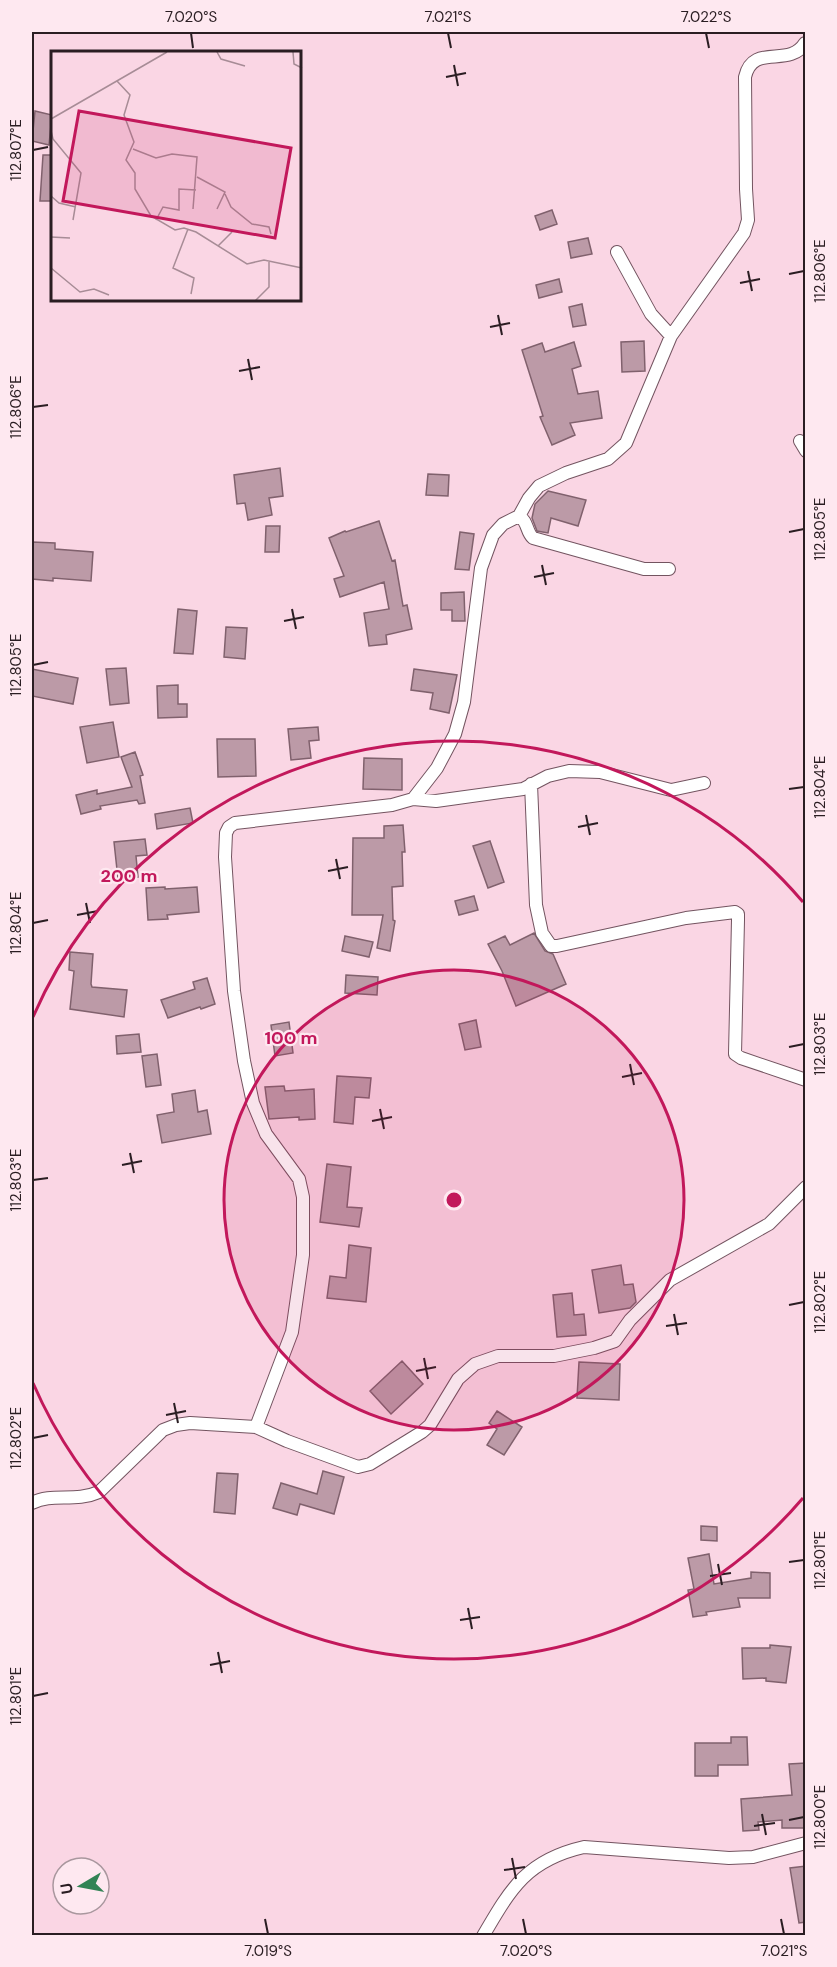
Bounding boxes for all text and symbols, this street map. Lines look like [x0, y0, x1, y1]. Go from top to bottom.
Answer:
text: 7.020°S [165, 7, 217, 27]
text: 7.021°S [425, 7, 472, 27]
text: 7.022°S [681, 7, 732, 27]
inset map [51, 51, 302, 302]
text: 112.807°E [6, 119, 26, 181]
text: 112.806°E [810, 239, 830, 303]
text: 112.806°E [6, 375, 26, 439]
text: 112.805°E [810, 497, 830, 561]
text: 112.805°E [6, 633, 26, 697]
text: 112.804°E [810, 755, 830, 819]
text: 200 m [101, 864, 157, 888]
text: 112.804°E [6, 891, 26, 955]
text: 112.803°E [810, 1013, 830, 1075]
text: 100 m [264, 1026, 318, 1050]
text: 112.803°E [6, 1149, 26, 1211]
centre of rings [444, 1190, 464, 1210]
text: 112.802°E [810, 1271, 830, 1333]
text: 112.802°E [6, 1407, 26, 1469]
text: 112.801°E [810, 1531, 830, 1589]
text: 112.801°E [6, 1667, 26, 1725]
text: 112.800°E [810, 1785, 830, 1849]
north arrow [51, 1856, 111, 1916]
text: U [55, 1881, 78, 1896]
text: 7.019°S [244, 1941, 292, 1961]
text: 7.020°S [500, 1941, 552, 1961]
text: 7.021°S [761, 1941, 808, 1961]

